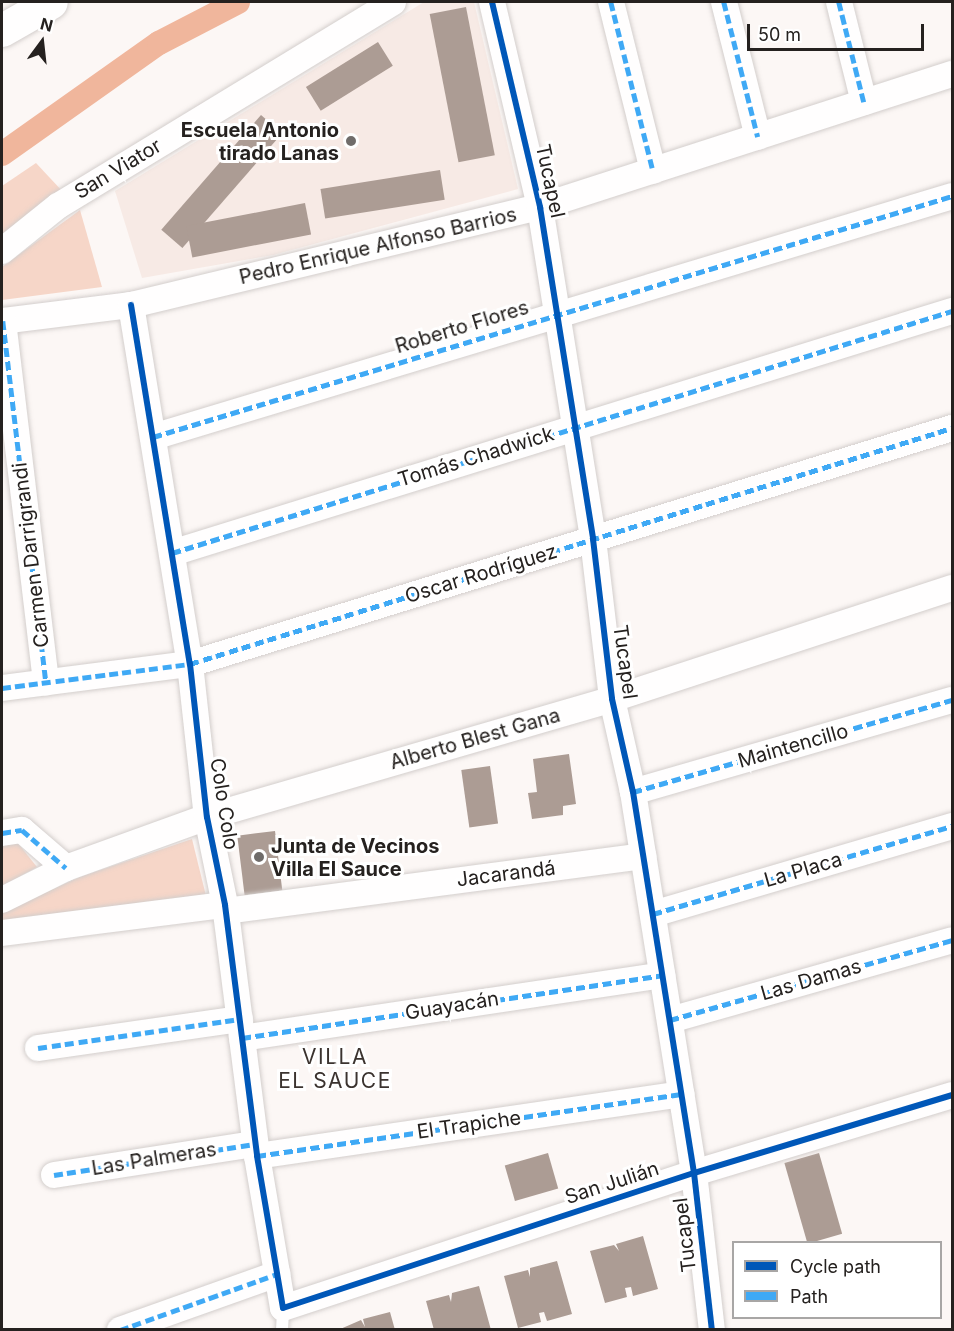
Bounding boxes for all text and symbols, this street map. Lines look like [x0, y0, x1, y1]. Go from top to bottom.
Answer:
north arrow [12, 12, 72, 72]
scale bar [750, 12, 927, 50]
text: N [38, 13, 55, 36]
text: 50 m [758, 24, 801, 45]
place label: Escuela Antonio tirado Lanas [181, 118, 339, 165]
street label: San Viator [70, 134, 166, 204]
marker: Escuela Antonio tirado Lanas [344, 134, 358, 148]
street label: Tucapel [530, 142, 570, 220]
street label: Pedro Enrique Alfonso Barrios [237, 202, 519, 290]
street label: Roberto Flores [392, 295, 532, 359]
street label: Tomás Chadwick [395, 422, 557, 492]
street label: Carmen Darrigrandi [8, 461, 54, 649]
street label: Oscar Rodríguez [402, 539, 560, 609]
street label: Tucapel [608, 623, 642, 701]
street label: Alberto Blest Gana [387, 703, 563, 775]
street label: Maintencillo [735, 719, 851, 773]
street label: Colo Colo [205, 756, 243, 852]
place label: Junta de Vecinos Villa El Sauce [271, 834, 439, 881]
street label: La Placa [761, 847, 845, 893]
marker: Junta de Vecinos Villa El Sauce [252, 850, 266, 864]
street label: Jacarandá [455, 856, 557, 892]
street label: Las Damas [758, 954, 864, 1006]
street label: Guayacán [403, 987, 501, 1025]
district label: VILLA EL SAUCE [278, 1044, 392, 1094]
street label: El Trapiche [415, 1106, 523, 1144]
street label: Las Palmeras [90, 1137, 218, 1181]
street label: San Julián [562, 1157, 662, 1209]
street label: Tucapel [669, 1196, 701, 1274]
legend [732, 1241, 942, 1319]
text: Cycle path [790, 1256, 881, 1277]
text: Path [790, 1286, 828, 1307]

